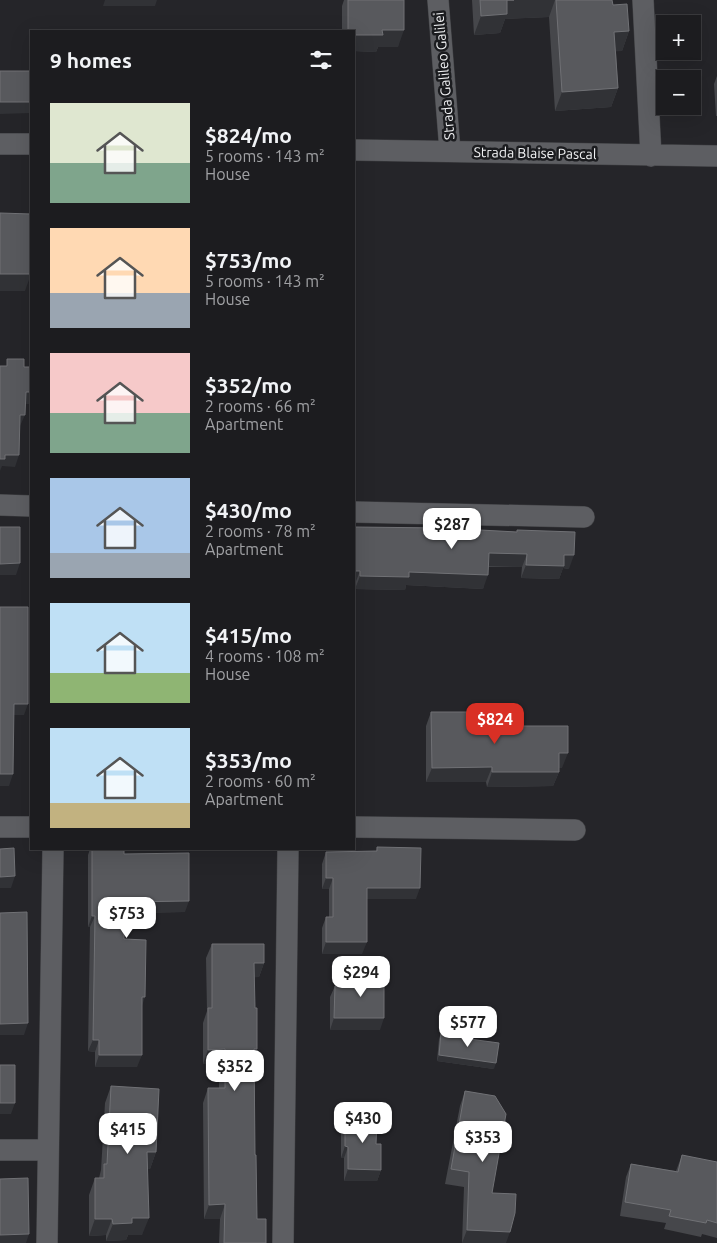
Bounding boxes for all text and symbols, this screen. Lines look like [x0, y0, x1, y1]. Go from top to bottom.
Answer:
street label: Strada Galileo Galilei [430, 11, 458, 141]
map controls [656, 15, 701, 115]
button: + [656, 15, 701, 60]
icon: filters [307, 46, 335, 74]
text: 9 homes [50, 48, 132, 72]
button: − [656, 70, 701, 115]
icon: home [90, 123, 150, 183]
text: $824/mo [205, 123, 292, 147]
street label: Strada Blaise Pascal [473, 144, 597, 162]
text: 5 rooms · 143 m² [205, 147, 325, 165]
text: House [205, 165, 250, 183]
icon: home [90, 248, 150, 308]
text: $753/mo [205, 248, 292, 272]
text: 5 rooms · 143 m² [205, 272, 325, 290]
text: House [205, 290, 250, 308]
icon: home [90, 373, 150, 433]
text: $352/mo [205, 373, 292, 397]
text: 2 rooms · 66 m² [205, 397, 316, 415]
text: Apartment [205, 415, 283, 433]
icon: home [90, 498, 150, 558]
text: $430/mo [205, 498, 292, 522]
pin: $287 [422, 508, 482, 550]
text: $287 [434, 515, 470, 533]
text: 2 rooms · 78 m² [205, 522, 316, 540]
text: Apartment [205, 540, 283, 558]
icon: home [90, 623, 150, 683]
text: $415/mo [205, 623, 292, 647]
text: 4 rooms · 108 m² [205, 647, 325, 665]
text: House [205, 665, 250, 683]
pin: $824 [465, 702, 525, 745]
text: $824 [477, 710, 513, 728]
icon: home [90, 748, 150, 808]
text: $353/mo [205, 748, 292, 772]
text: 2 rooms · 60 m² [205, 772, 316, 790]
text: Apartment [205, 790, 283, 808]
pin: $753 [97, 896, 157, 939]
text: $753 [109, 904, 145, 922]
pin: $294 [331, 956, 391, 998]
text: $294 [343, 963, 379, 981]
pin: $577 [438, 1006, 498, 1048]
text: $577 [450, 1013, 486, 1031]
pin: $352 [205, 1050, 265, 1092]
text: $352 [217, 1057, 253, 1075]
pin: $430 [333, 1102, 393, 1144]
text: $430 [345, 1109, 381, 1127]
pin: $415 [98, 1112, 158, 1155]
text: $415 [110, 1120, 146, 1138]
pin: $353 [453, 1120, 513, 1163]
text: $353 [465, 1128, 501, 1146]

